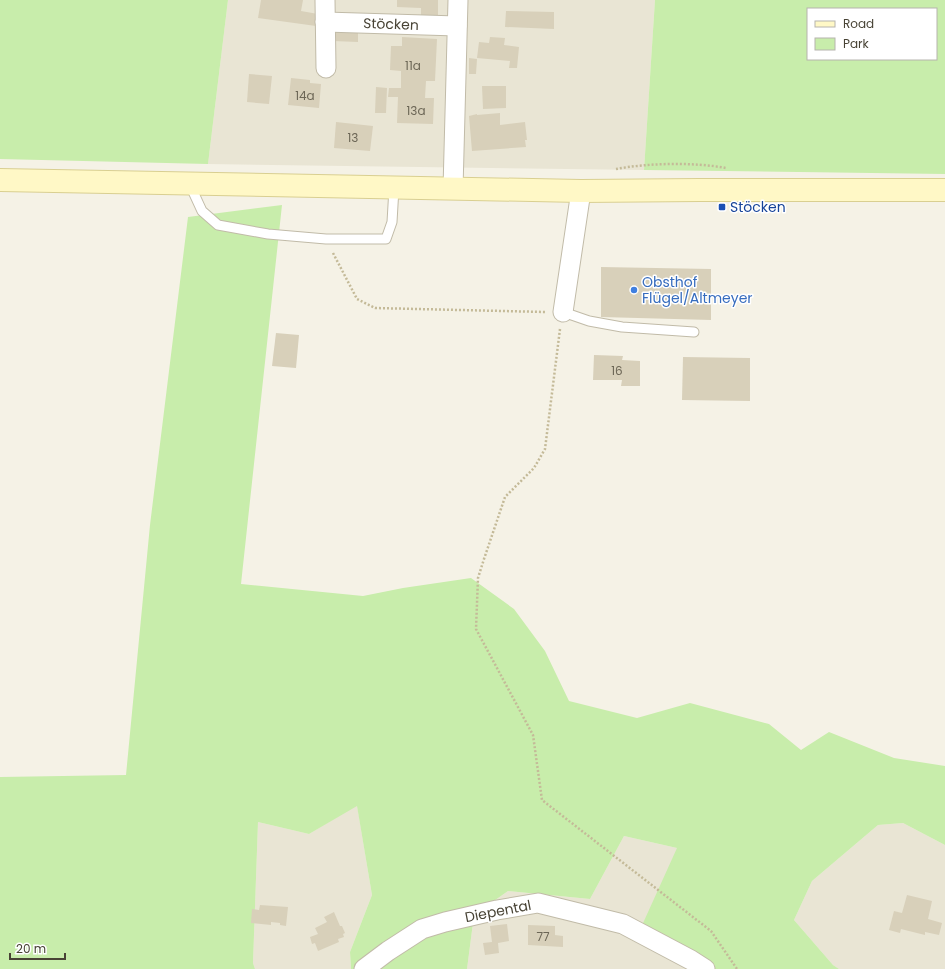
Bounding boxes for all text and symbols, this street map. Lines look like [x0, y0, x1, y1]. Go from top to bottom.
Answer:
legend [807, 8, 937, 60]
street label: Stöcken [363, 13, 419, 35]
text: Road [843, 15, 874, 32]
text: Park [843, 35, 870, 52]
house number: 11a [405, 57, 421, 74]
house number: 14a [295, 87, 315, 104]
house number: 13a [406, 102, 426, 119]
house number: 13 [348, 129, 358, 146]
place label: Stöcken [730, 197, 786, 217]
marker: Stöcken [717, 202, 727, 212]
place label: Obsthof Flügel/Altmeyer [642, 272, 753, 308]
marker: Obsthof Flügel/Altmeyer [629, 285, 639, 295]
house number: 16 [611, 362, 623, 379]
street label: Diepental [463, 895, 533, 927]
house number: 77 [536, 928, 550, 945]
scale bar [10, 935, 65, 961]
text: 20 m [16, 940, 46, 957]

